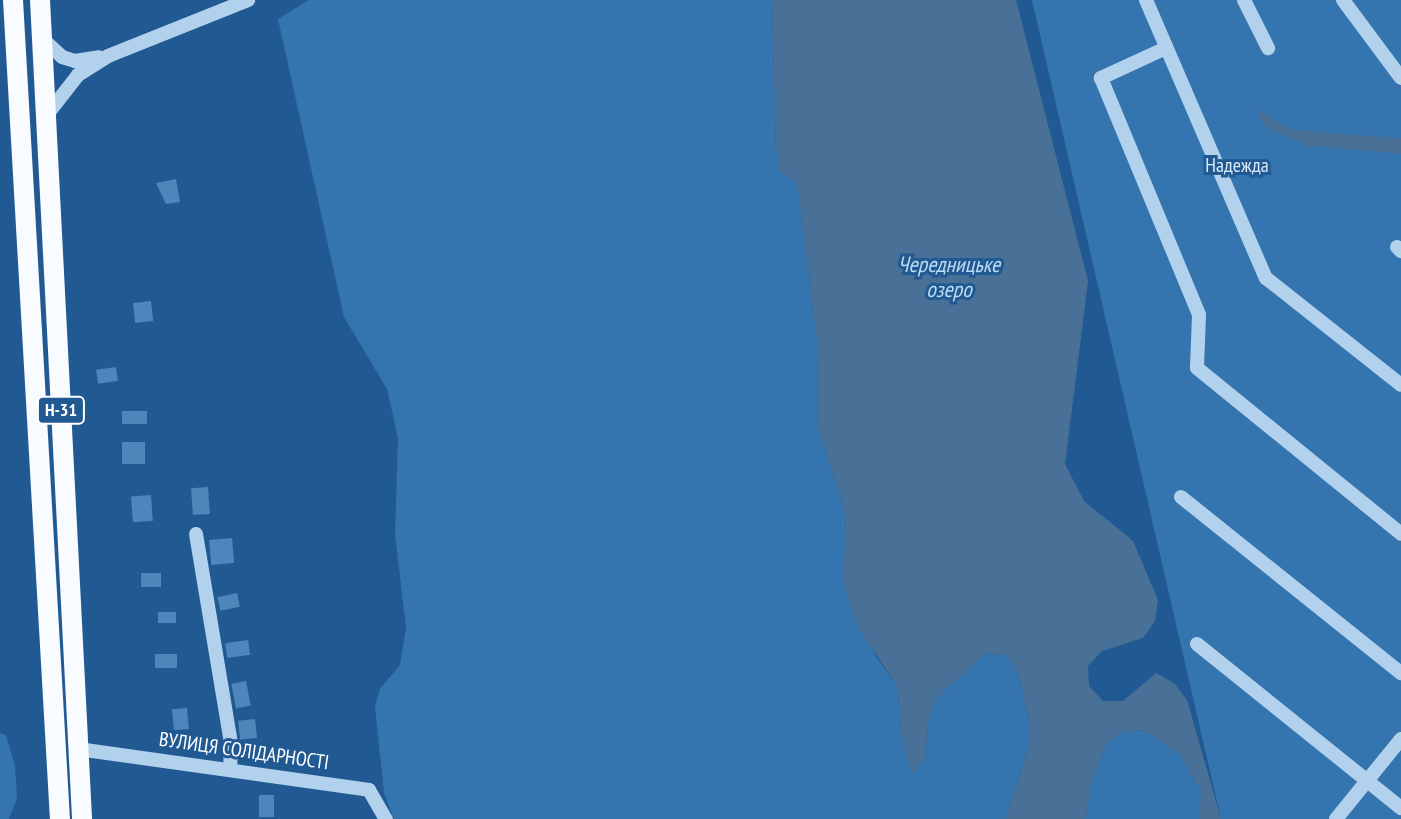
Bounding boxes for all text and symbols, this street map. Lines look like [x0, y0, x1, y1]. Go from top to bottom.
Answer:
park label: Надежда [1205, 153, 1269, 177]
water label: Чередницьке озеро [898, 251, 1000, 302]
road number: Н-31 [35, 396, 87, 424]
street label: ВУЛИЦЯ СОЛІДАРНОСТІ [158, 727, 330, 775]

